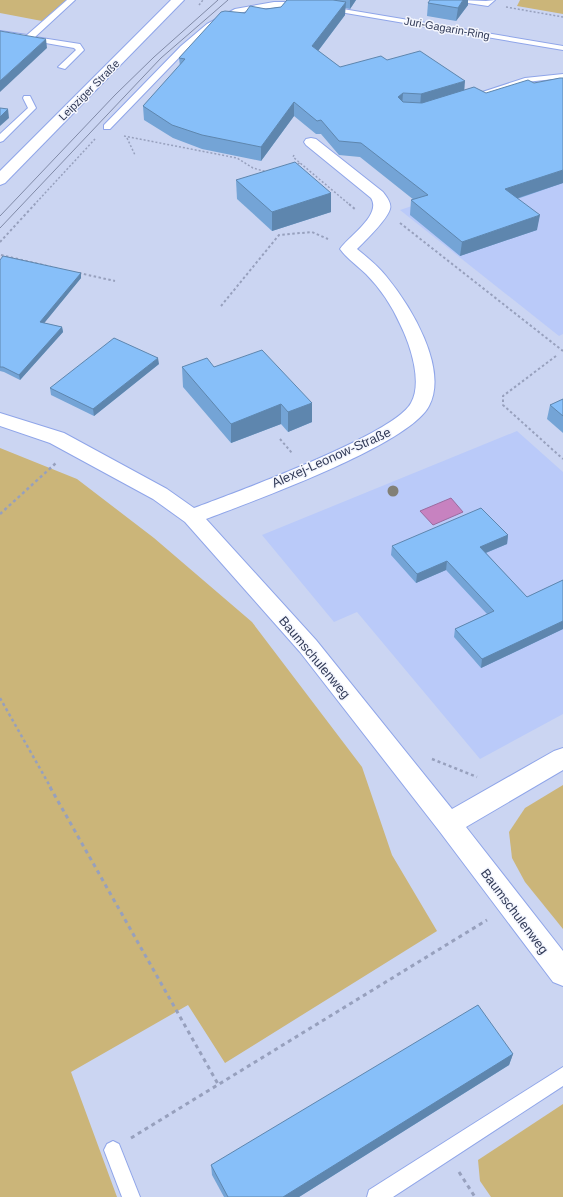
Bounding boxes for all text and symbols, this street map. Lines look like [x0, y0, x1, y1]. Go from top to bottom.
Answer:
street label: Juri-Gagarin-Ring [403, 15, 491, 41]
street label: Leipziger Straße [56, 57, 122, 123]
street label: Alexej-Leonow-Straße [269, 424, 393, 490]
street label: Baumschulenweg [276, 613, 353, 701]
street label: Baumschulenweg [478, 866, 551, 957]

